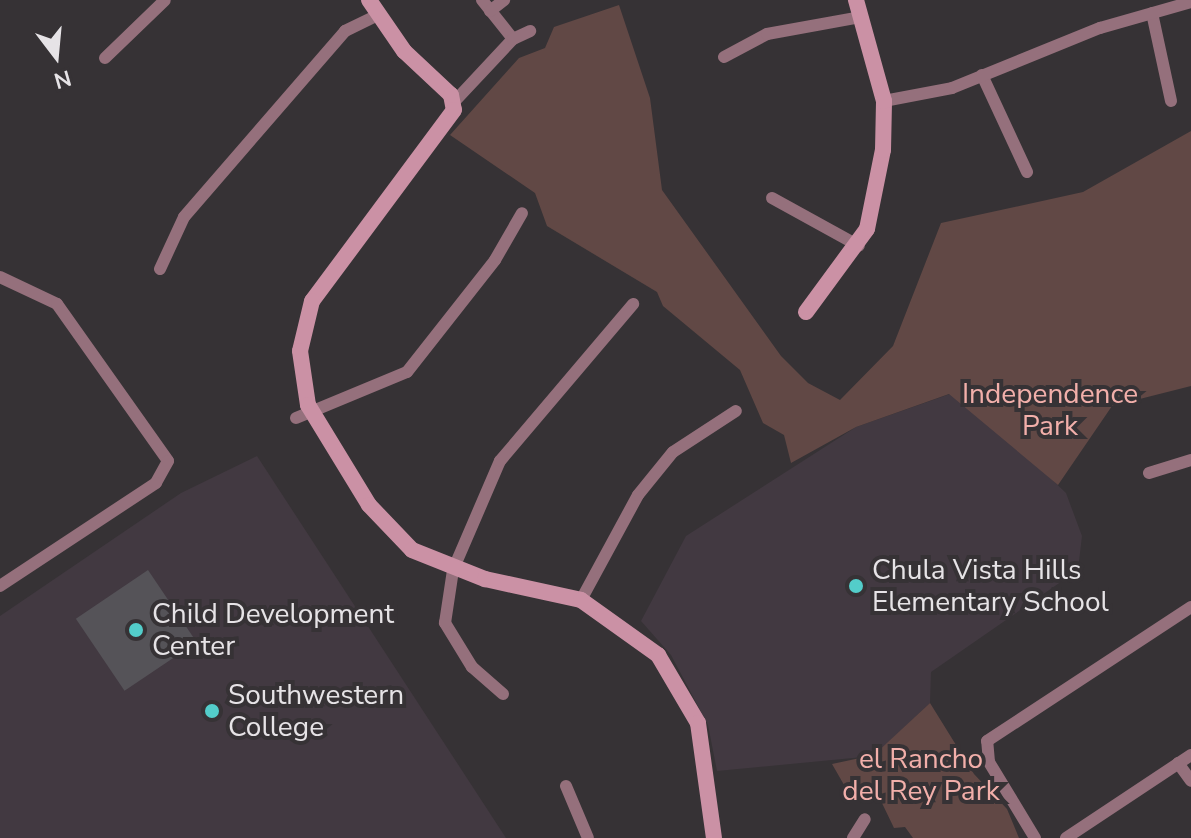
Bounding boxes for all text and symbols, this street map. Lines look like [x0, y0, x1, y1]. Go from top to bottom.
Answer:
north arrow [16, 16, 96, 96]
text: N [51, 62, 75, 96]
park label: Independence Park [962, 377, 1138, 443]
place label: Chula Vista Hills Elementary School [872, 553, 1109, 619]
marker: Chula Vista Hills Elementary School [847, 577, 865, 595]
place label: Child Development Center [152, 597, 394, 663]
marker: Child Development Center [127, 621, 145, 639]
place label: Southwestern College [228, 678, 404, 744]
marker: Southwestern College [203, 702, 221, 720]
park label: el Rancho del Rey Park [842, 742, 1000, 808]

